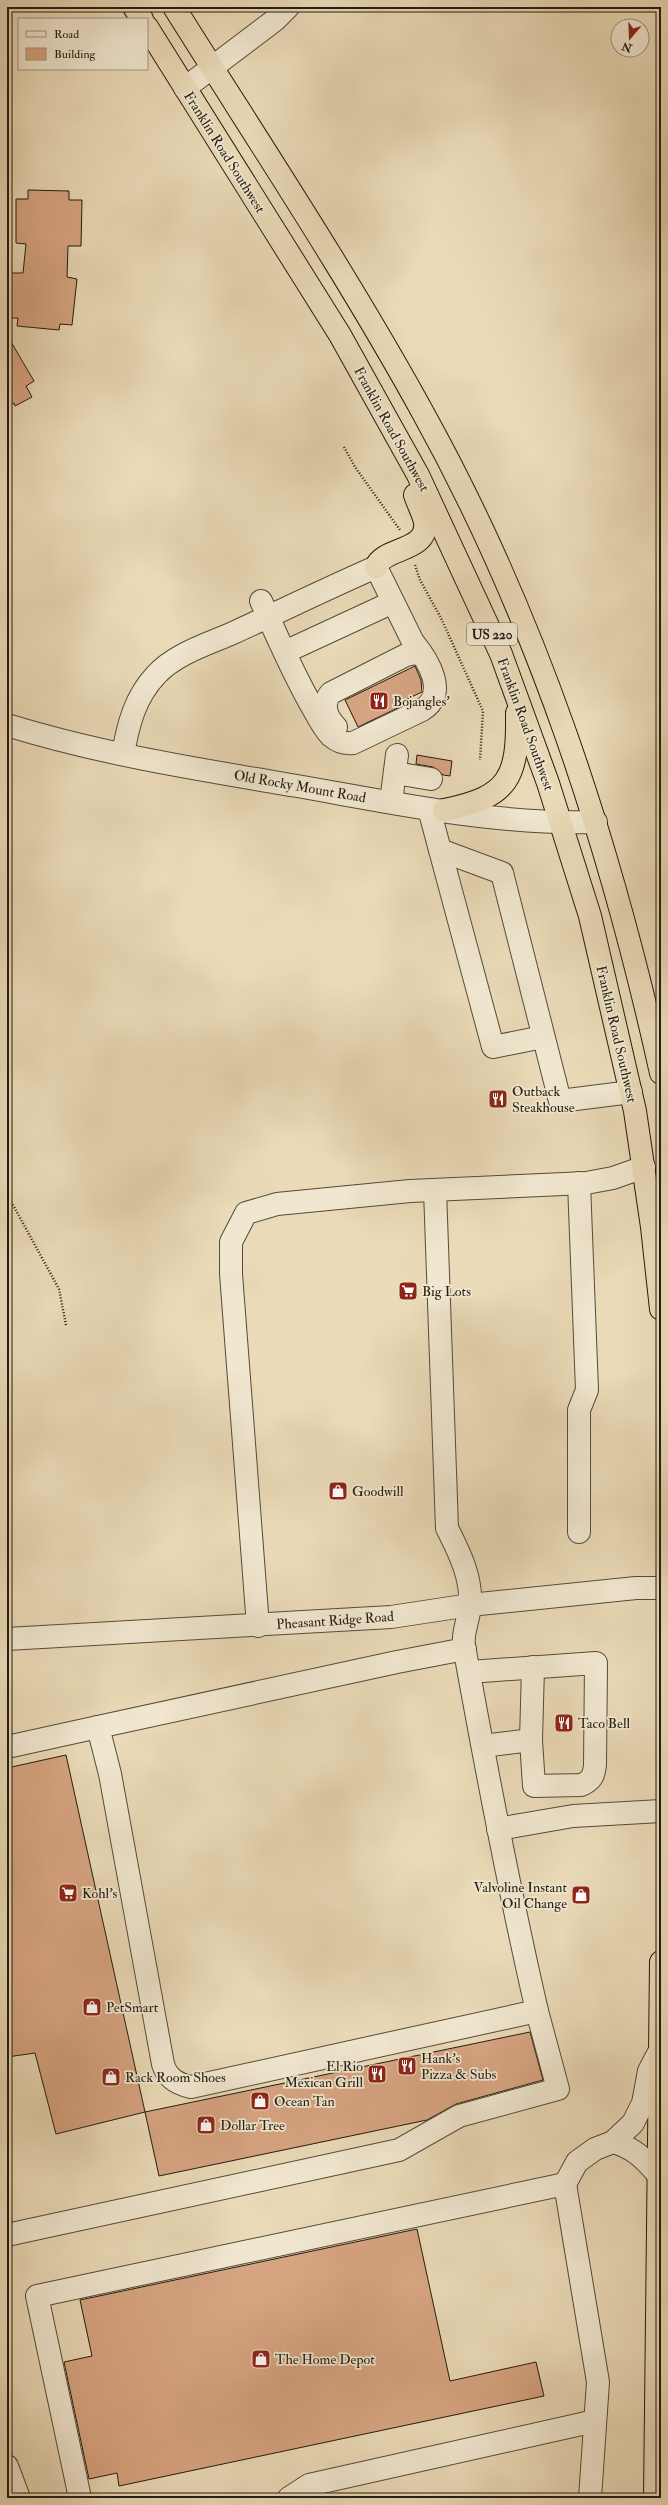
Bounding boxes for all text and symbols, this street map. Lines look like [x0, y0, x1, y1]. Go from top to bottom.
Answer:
legend [18, 18, 148, 70]
north arrow [610, 18, 650, 58]
text: Road [54, 27, 79, 42]
text: N [619, 39, 635, 55]
text: Building [54, 47, 97, 62]
street label: Franklin Road Southwest [180, 88, 269, 217]
street label: Franklin Road Southwest [350, 364, 433, 495]
road number: US 220 [467, 623, 517, 645]
street label: Franklin Road Southwest [494, 655, 558, 793]
restaurant icon: Bojangles' [368, 690, 390, 712]
place label: Bojangles' [393, 693, 450, 710]
street label: Old Rocky Mount Road [232, 766, 367, 807]
street label: Franklin Road Southwest [592, 964, 641, 1105]
place label: Outback Steakhouse [512, 1083, 575, 1116]
restaurant icon: Outback Steakhouse [487, 1088, 509, 1110]
supermarket icon: Big Lots [397, 1280, 419, 1302]
place label: Big Lots [422, 1283, 471, 1300]
shop icon: Goodwill [327, 1480, 349, 1502]
place label: Goodwill [352, 1483, 404, 1500]
street label: Pheasant Ridge Road [276, 1608, 395, 1633]
restaurant icon: Taco Bell [553, 1712, 575, 1734]
place label: Taco Bell [578, 1715, 630, 1732]
place label: Valvoline Instant Oil Change [473, 1879, 567, 1912]
supermarket icon: Kohl's [57, 1882, 79, 1904]
shop icon: Valvoline Instant Oil Change [570, 1884, 592, 1906]
place label: Kohl's [82, 1885, 117, 1902]
shop icon: PetSmart [81, 1996, 103, 2018]
place label: PetSmart [106, 1999, 159, 2016]
place label: Hank's Pizza & Subs [421, 2050, 497, 2083]
restaurant icon: Hank's Pizza & Subs [396, 2055, 418, 2077]
place label: El Rio Mexican Grill [285, 2058, 363, 2091]
restaurant icon: El Rio Mexican Grill [366, 2063, 388, 2085]
shop icon: Rack Room Shoes [100, 2066, 122, 2088]
place label: Rack Room Shoes [125, 2069, 226, 2086]
shop icon: Ocean Tan [249, 2090, 271, 2112]
place label: Ocean Tan [274, 2093, 335, 2110]
shop icon: Dollar Tree [195, 2114, 217, 2136]
place label: Dollar Tree [220, 2117, 285, 2134]
shop icon: The Home Depot [250, 2348, 272, 2370]
place label: The Home Depot [275, 2351, 375, 2369]

